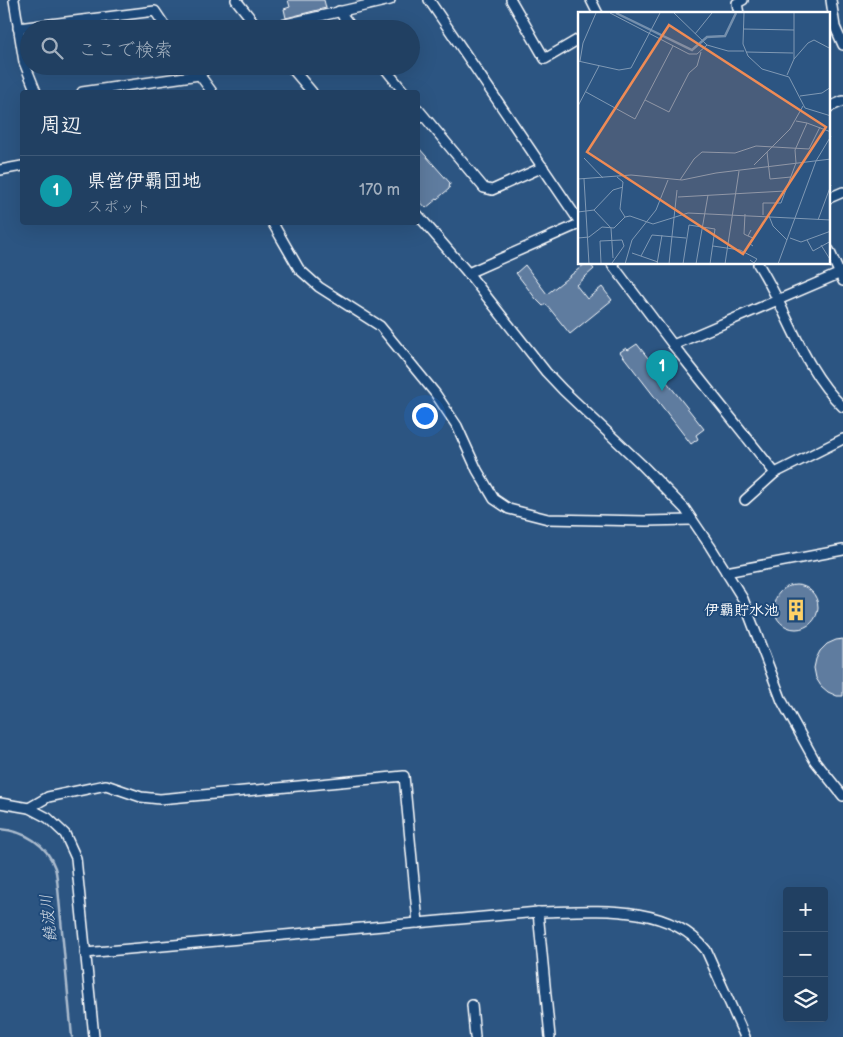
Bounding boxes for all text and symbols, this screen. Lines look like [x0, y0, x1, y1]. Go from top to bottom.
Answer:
inset map [578, 12, 830, 265]
search box [20, 20, 420, 75]
icon: search [38, 34, 66, 62]
text: ここで検索 [78, 39, 173, 62]
text: 周辺 [40, 113, 82, 138]
text: 県営伊覇団地 [87, 170, 201, 193]
text: 1 [53, 181, 59, 200]
text: 170 m [359, 181, 400, 200]
text: スポット [87, 198, 151, 217]
pin: 1 [646, 350, 678, 391]
your location [412, 403, 438, 429]
building icon: 伊覇貯水池 [783, 597, 809, 623]
place label: 伊覇貯水池 [704, 601, 779, 620]
map controls [783, 887, 828, 1022]
button: + [783, 887, 828, 932]
water label: 饒波川 [37, 893, 61, 943]
button: − [783, 932, 828, 977]
button: layers [783, 977, 828, 1022]

